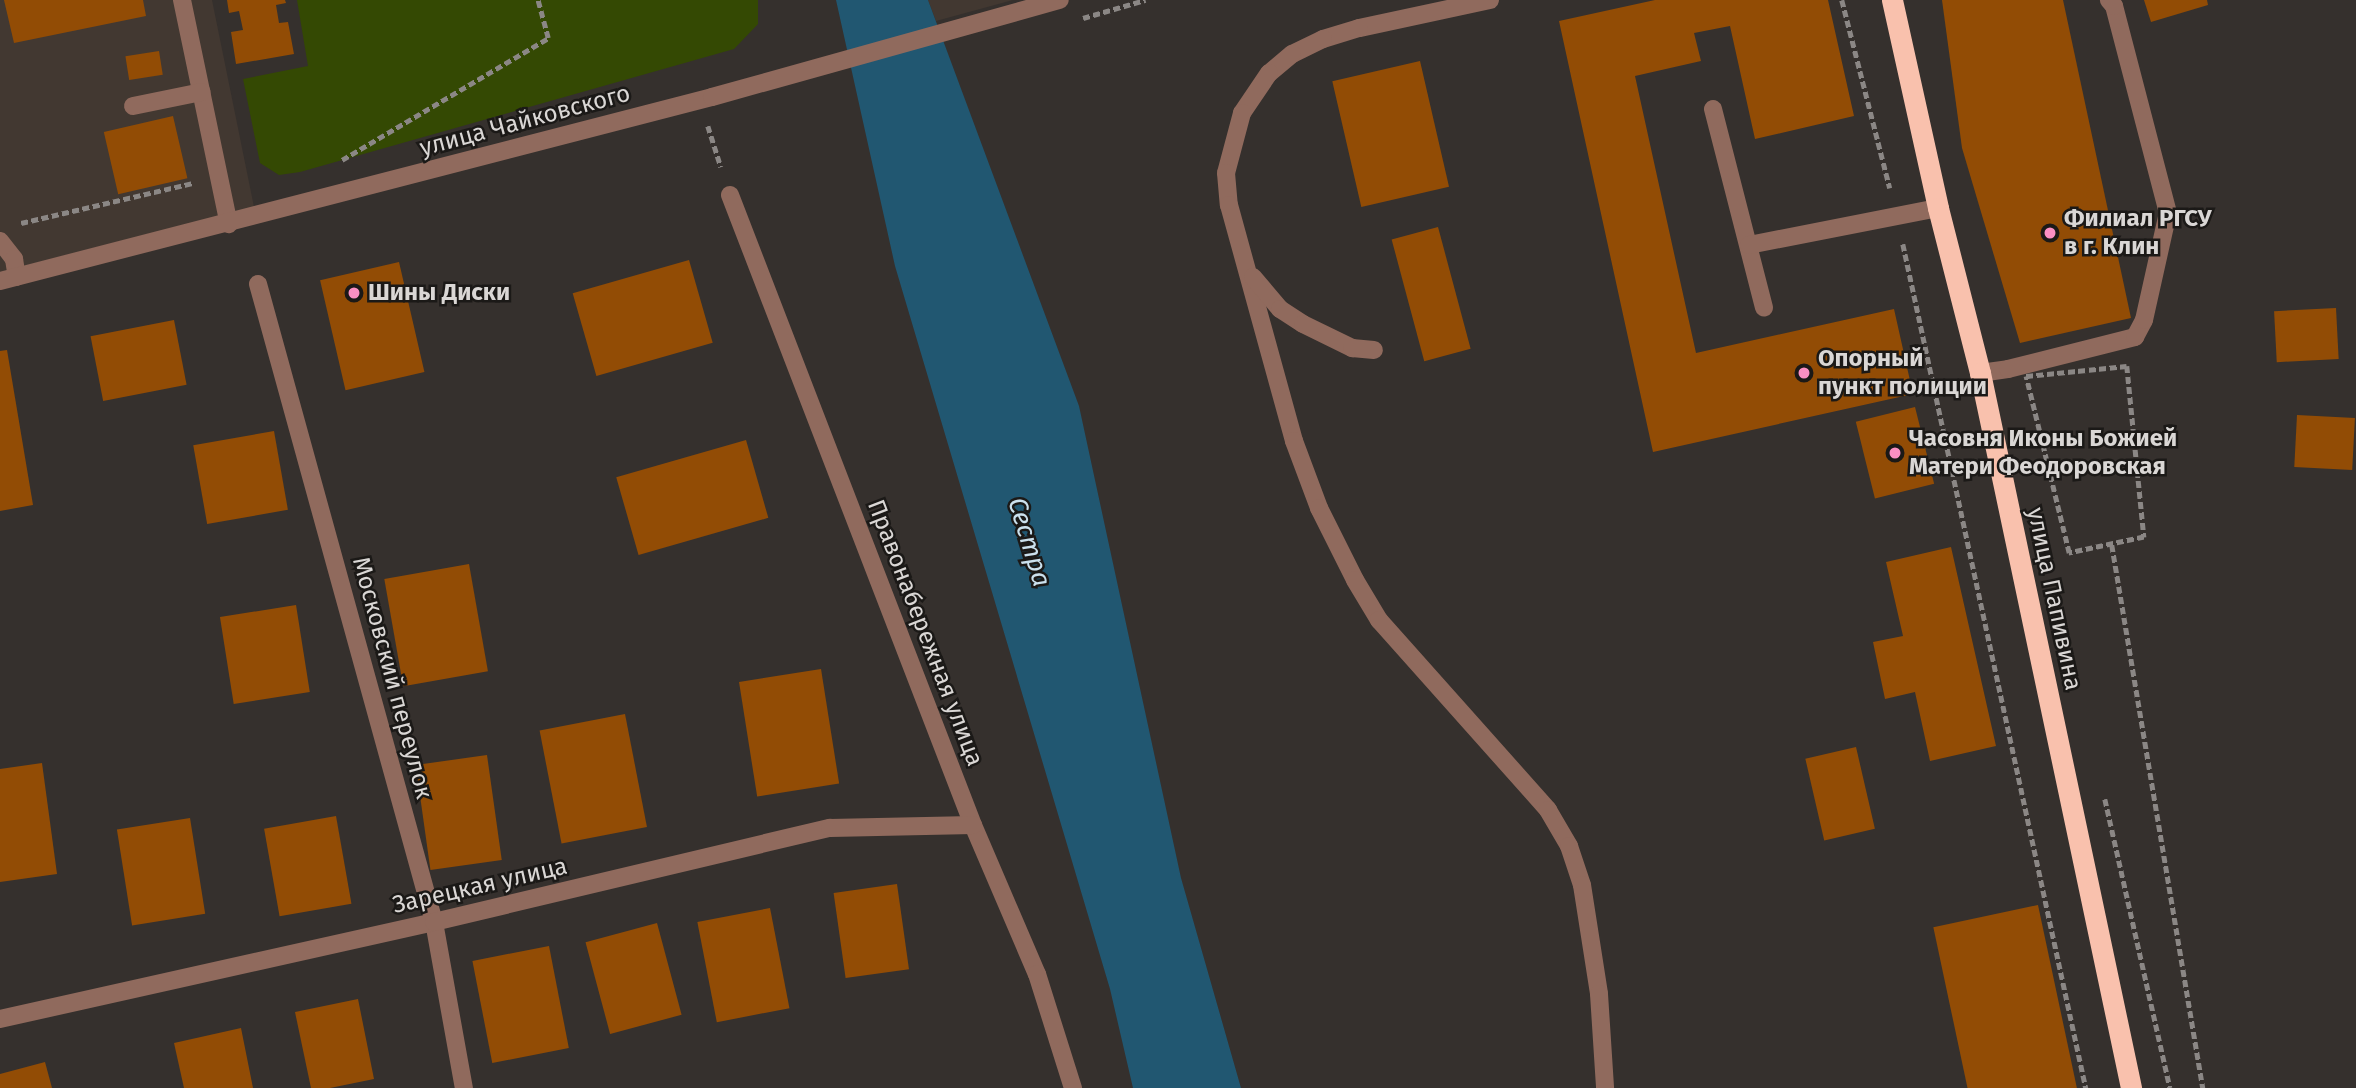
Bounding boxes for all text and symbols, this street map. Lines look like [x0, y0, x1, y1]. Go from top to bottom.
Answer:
street label: улица Чайковского [417, 79, 633, 163]
place label: Филиал РГСУ в г. Клин [2064, 205, 2212, 261]
marker: Филиал РГСУ в г. Клин [2042, 225, 2058, 241]
place label: Шины Диски [368, 279, 510, 307]
marker: Шины Диски [346, 285, 362, 301]
place label: Опорный пункт полиции [1818, 345, 1987, 401]
marker: Опорный пункт полиции [1796, 365, 1812, 381]
place label: Часовня Иконы Божией Матери Феодоровская [1909, 425, 2177, 481]
marker: Часовня Иконы Божией Матери Феодоровская [1887, 445, 1903, 461]
water label: Сестра [1001, 494, 1057, 590]
street label: Правонабережная улица [861, 496, 989, 770]
street label: улица Папивина [2021, 505, 2087, 693]
street label: Московский переулок [346, 554, 438, 802]
street label: Зарецкая улица [390, 852, 570, 920]

